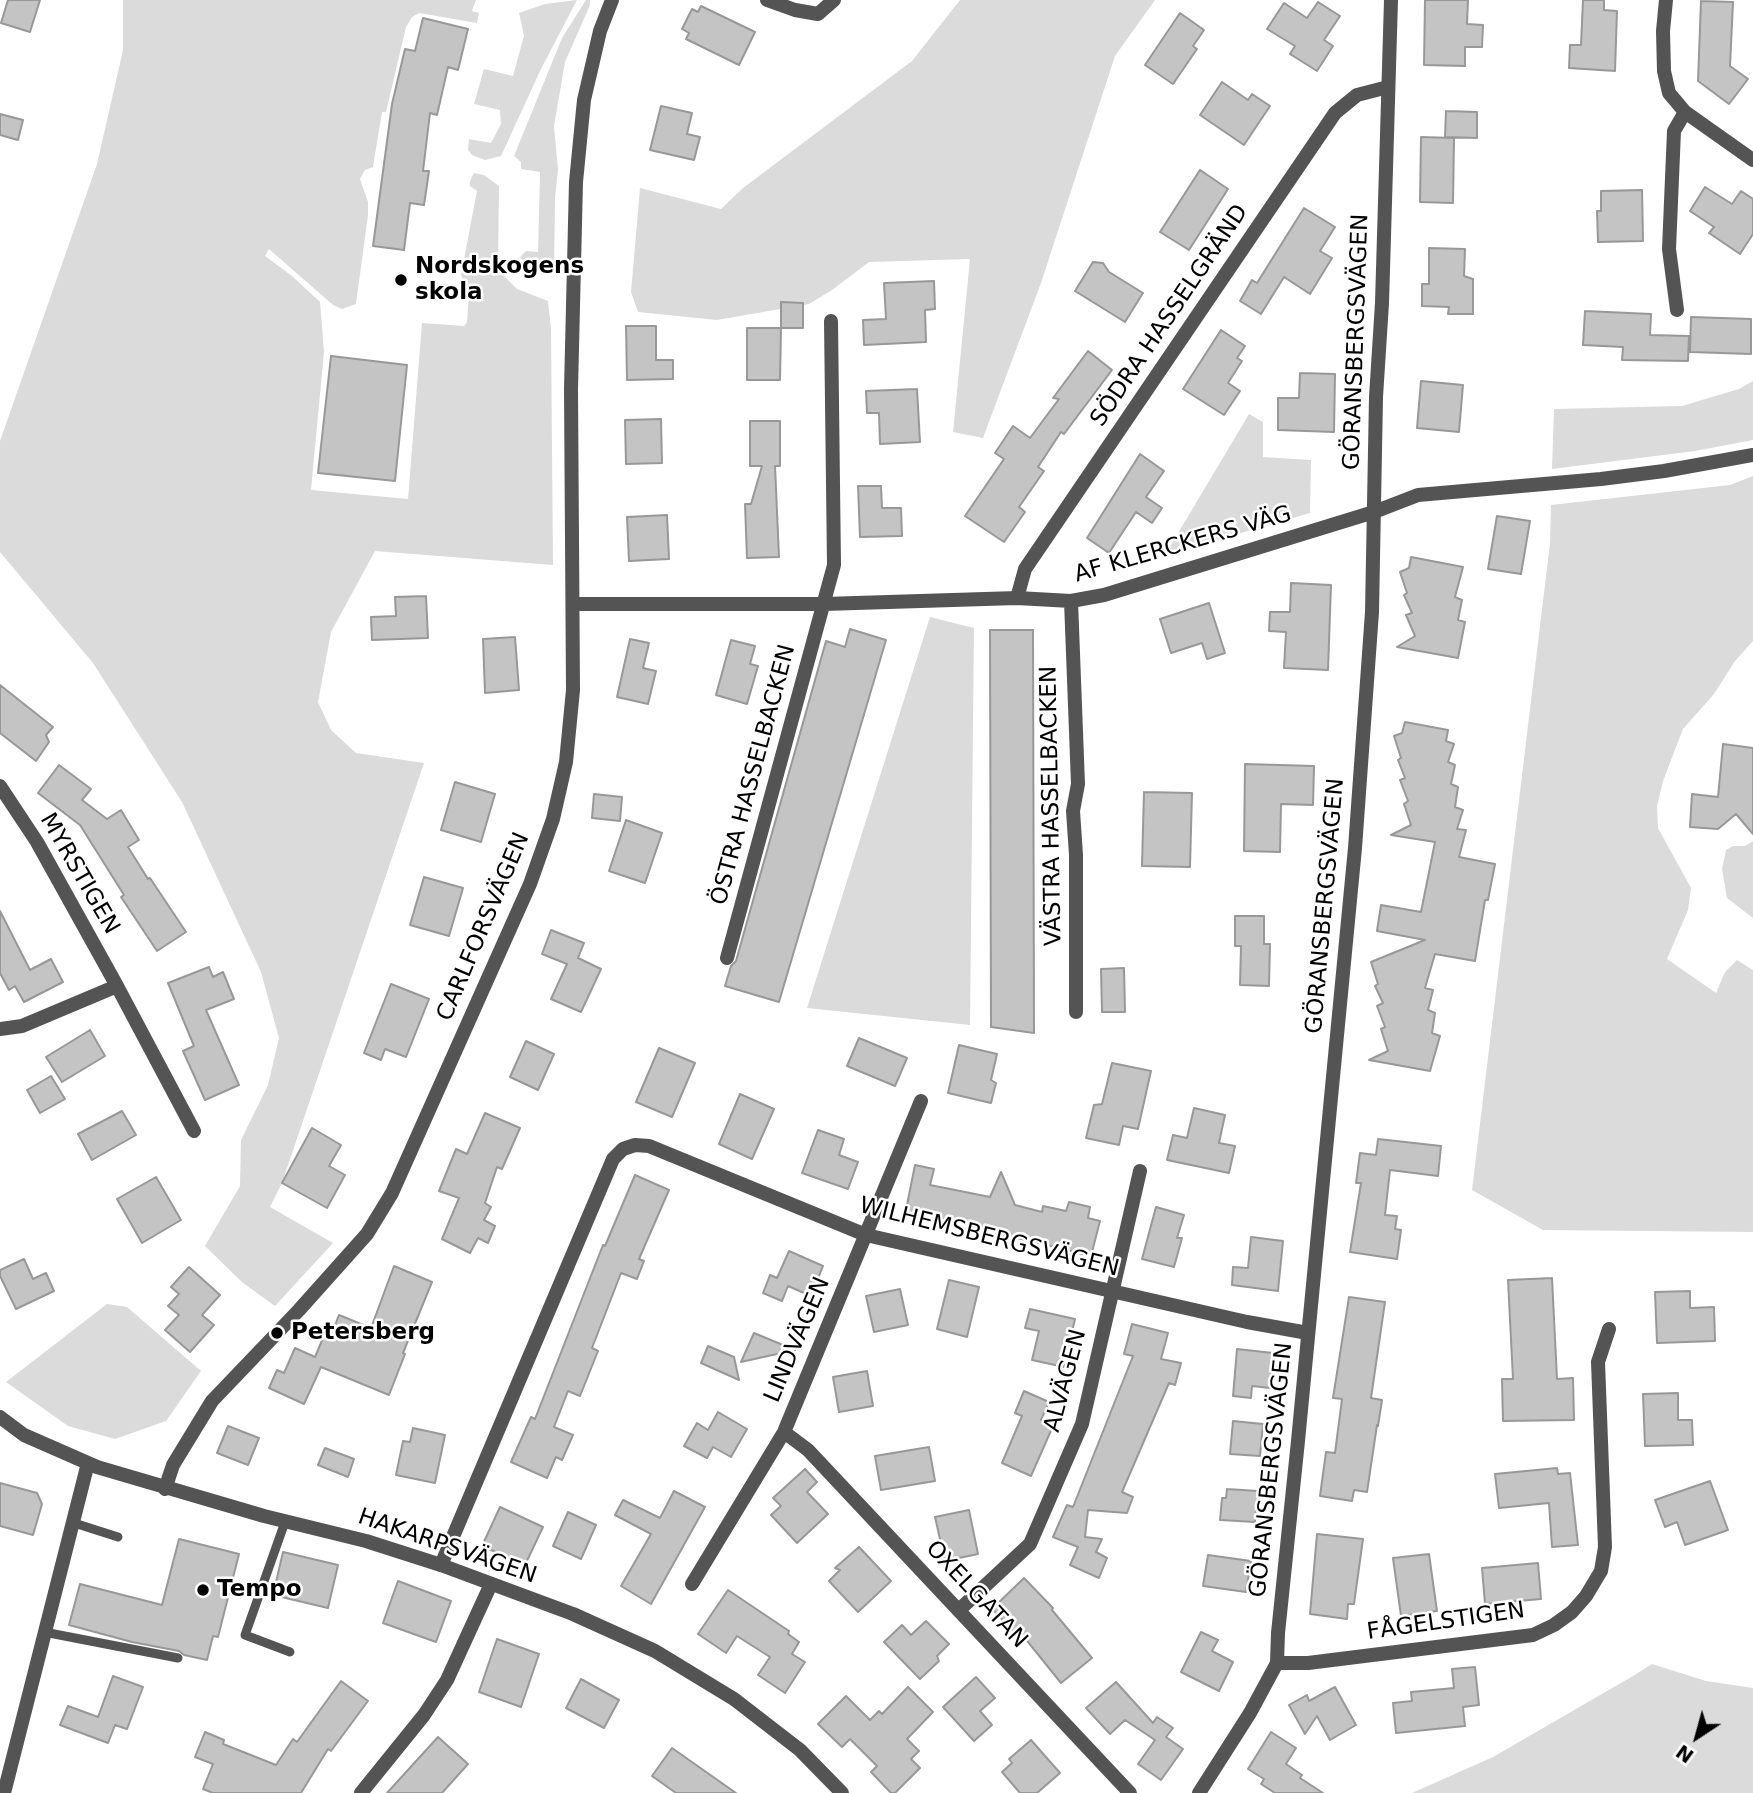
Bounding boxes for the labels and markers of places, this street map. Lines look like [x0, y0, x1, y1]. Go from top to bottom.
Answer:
place label: Nordskogens skola [415, 253, 584, 307]
marker: Nordskogens skola [393, 272, 409, 288]
place label: Petersberg [291, 1319, 435, 1347]
marker: Petersberg [269, 1325, 285, 1341]
place label: Tempo [217, 1576, 301, 1604]
marker: Tempo [195, 1582, 211, 1598]

